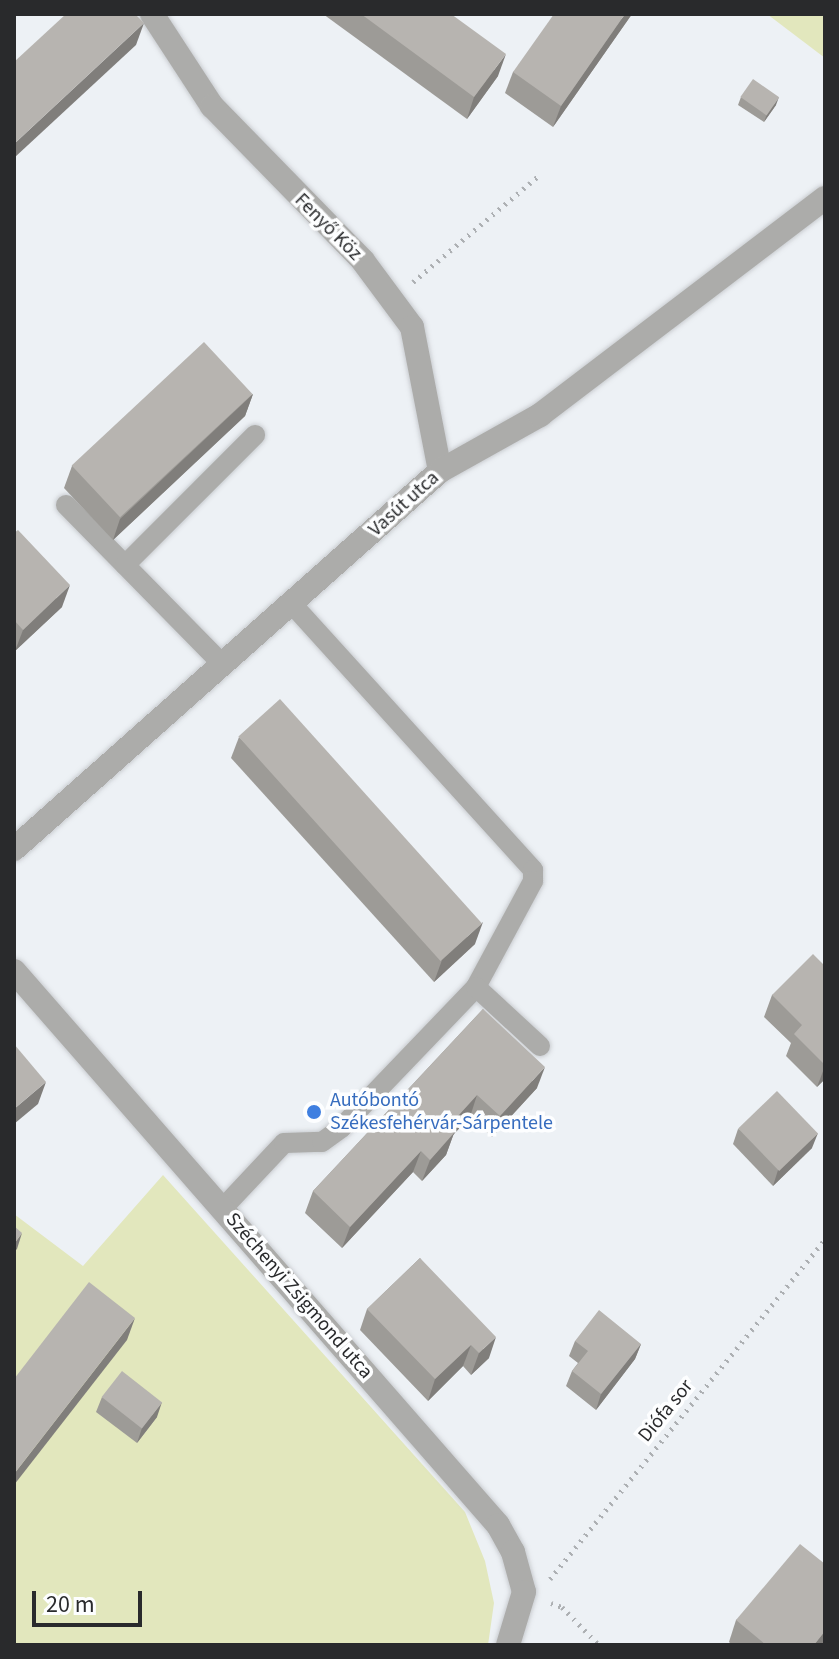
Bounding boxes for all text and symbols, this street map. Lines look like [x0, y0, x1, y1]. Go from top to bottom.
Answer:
street label: Fenyő Köz [289, 188, 367, 266]
street label: Vasút utca [364, 466, 444, 542]
place label: Autóbontó Székesfehérvár-Sárpentele [330, 1088, 553, 1135]
marker: Autóbontó Székesfehérvár-Sárpentele [305, 1103, 323, 1121]
street label: Széchenyi Zsigmond utca [220, 1208, 378, 1384]
street label: Diófa sor [633, 1375, 699, 1447]
scale bar [36, 1575, 146, 1625]
text: 20 m [46, 1587, 95, 1622]

